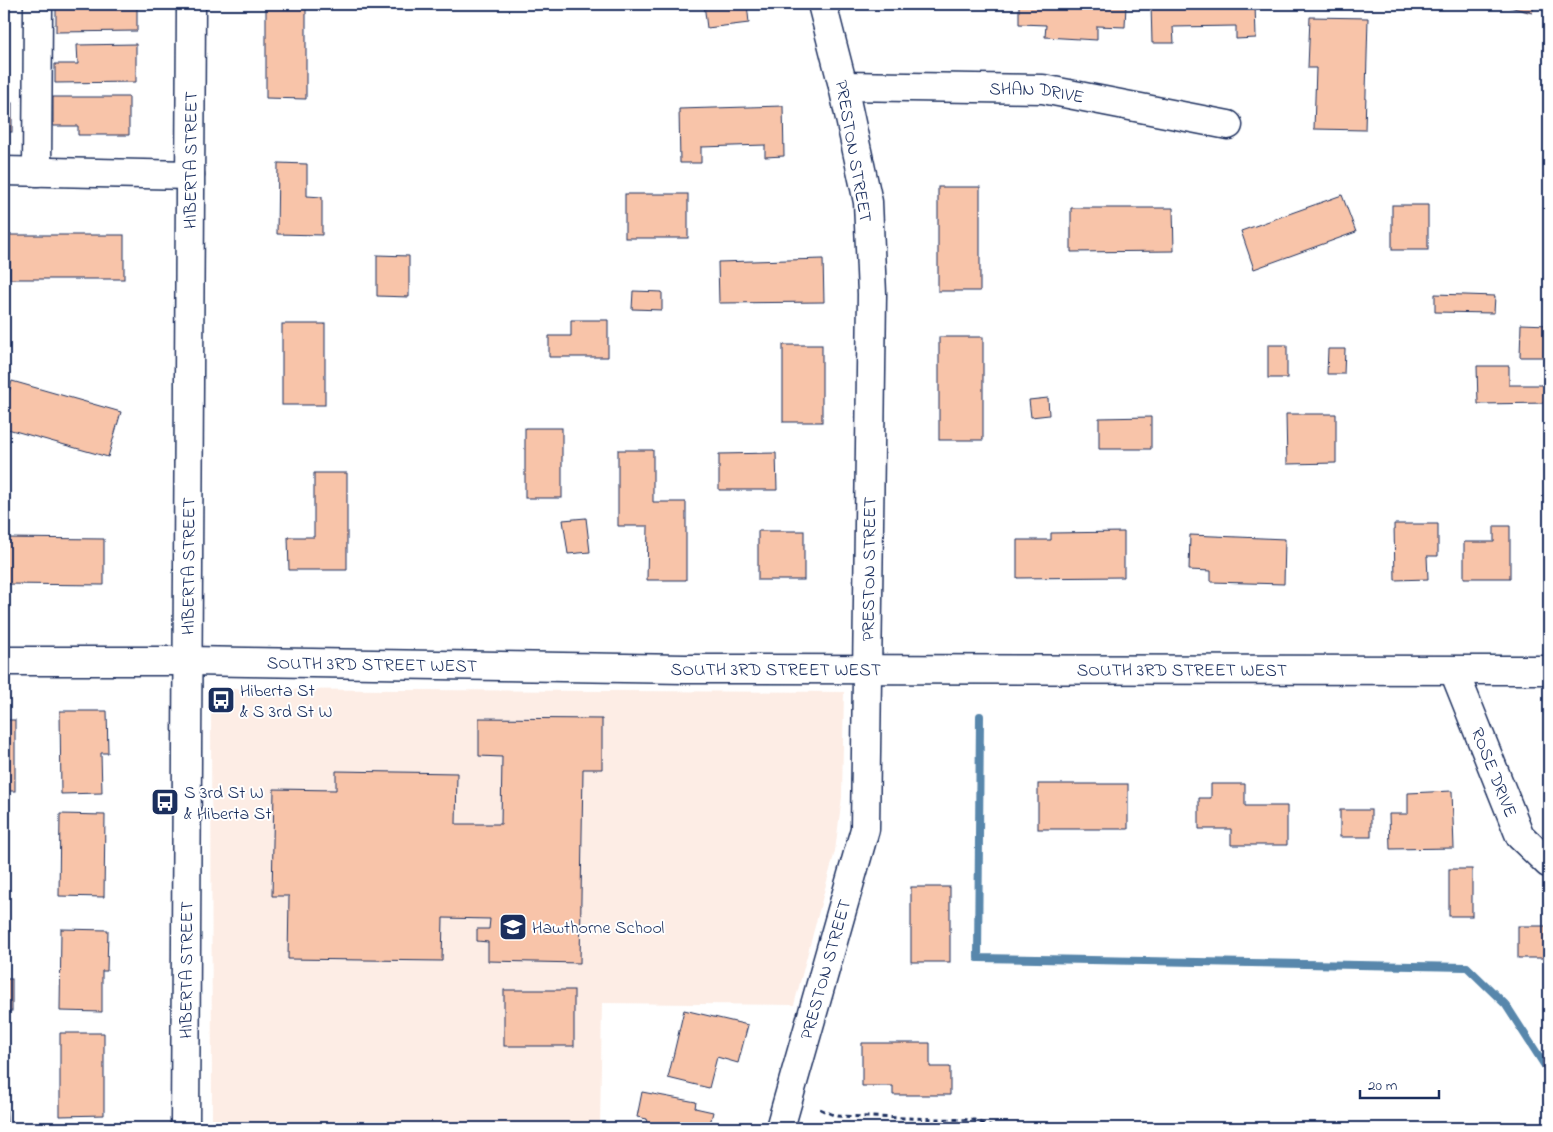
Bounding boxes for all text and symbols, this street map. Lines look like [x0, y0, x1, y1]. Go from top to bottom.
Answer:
street label: SHAN DRIVE [989, 77, 1086, 112]
street label: PRESTON STREET [827, 78, 877, 225]
street label: HIBERTA STREET [179, 91, 206, 229]
street label: PRESTON STREET [856, 496, 884, 641]
street label: HIBERTA STREET [177, 497, 203, 635]
street label: SOUTH 3RD STREET WEST [266, 651, 477, 681]
street label: SOUTH 3RD STREET WEST [670, 658, 881, 684]
street label: SOUTH 3RD STREET WEST [1077, 658, 1287, 685]
place label: Hiberta St & S 3rd St W [240, 679, 333, 726]
bus stop icon: Hiberta St & S 3rd St W [206, 685, 236, 715]
street label: ROSE DRIVE [1463, 724, 1522, 822]
place label: S 3rd St W & Hiberta St [184, 781, 271, 828]
bus stop icon: S 3rd St W & Hiberta St [150, 787, 180, 817]
street label: PRESTON STREET [795, 897, 859, 1043]
street label: HIBERTA STREET [174, 901, 201, 1039]
school or university icon: Hawthorne School [498, 912, 528, 942]
place label: Hawthorne School [532, 916, 664, 942]
scale bar [1360, 1067, 1439, 1099]
text: 20 m [1368, 1075, 1398, 1097]

